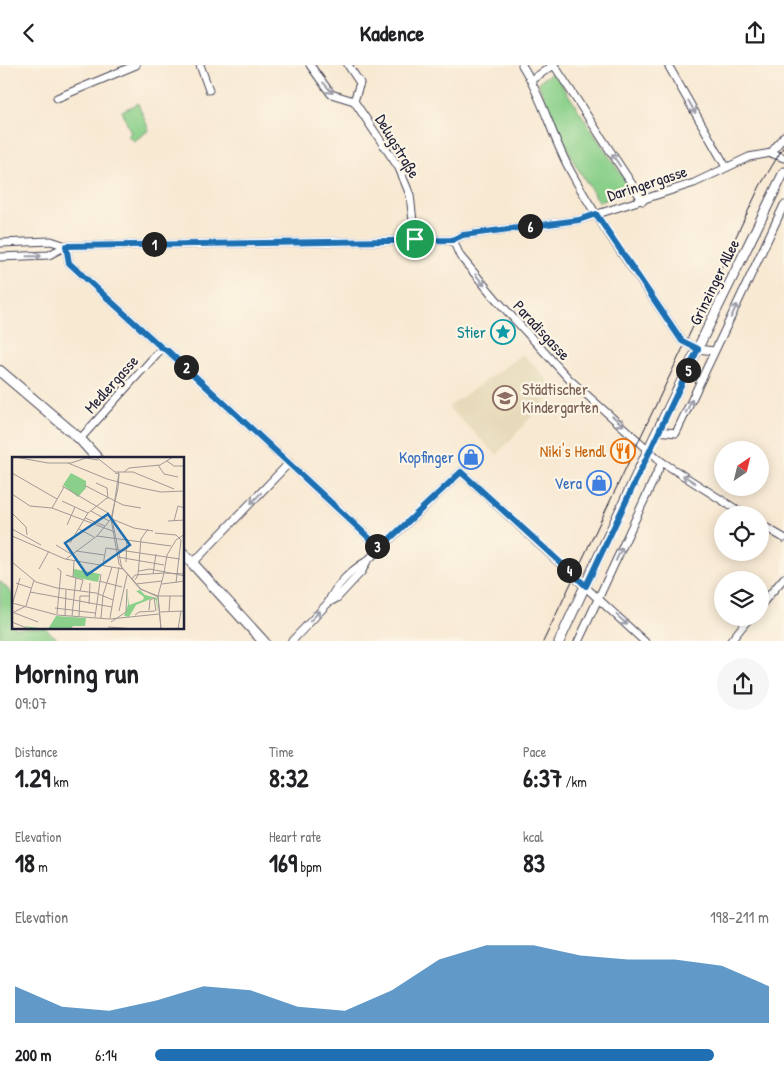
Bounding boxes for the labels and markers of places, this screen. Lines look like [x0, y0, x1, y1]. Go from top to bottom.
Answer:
pin: 6 [518, 213, 542, 239]
pin [394, 218, 436, 260]
pin: 1 [142, 231, 166, 257]
place icon: Stier [490, 319, 516, 345]
place label: Stier [457, 321, 486, 343]
pin: 2 [174, 355, 198, 379]
pin: 5 [676, 357, 700, 383]
place label: Städtischer Kindergarten [522, 378, 599, 418]
school or university icon: Städtischer Kindergarten [492, 385, 518, 411]
restaurant icon: Niki's Hendl [610, 438, 636, 464]
place label: Niki's Hendl [540, 440, 607, 462]
shop icon: Kopfinger [458, 444, 484, 470]
place label: Kopfinger [399, 446, 454, 468]
shop icon: Vera [586, 470, 612, 496]
place label: Vera [554, 472, 582, 494]
pin: 3 [364, 533, 390, 559]
pin: 4 [556, 557, 582, 583]

